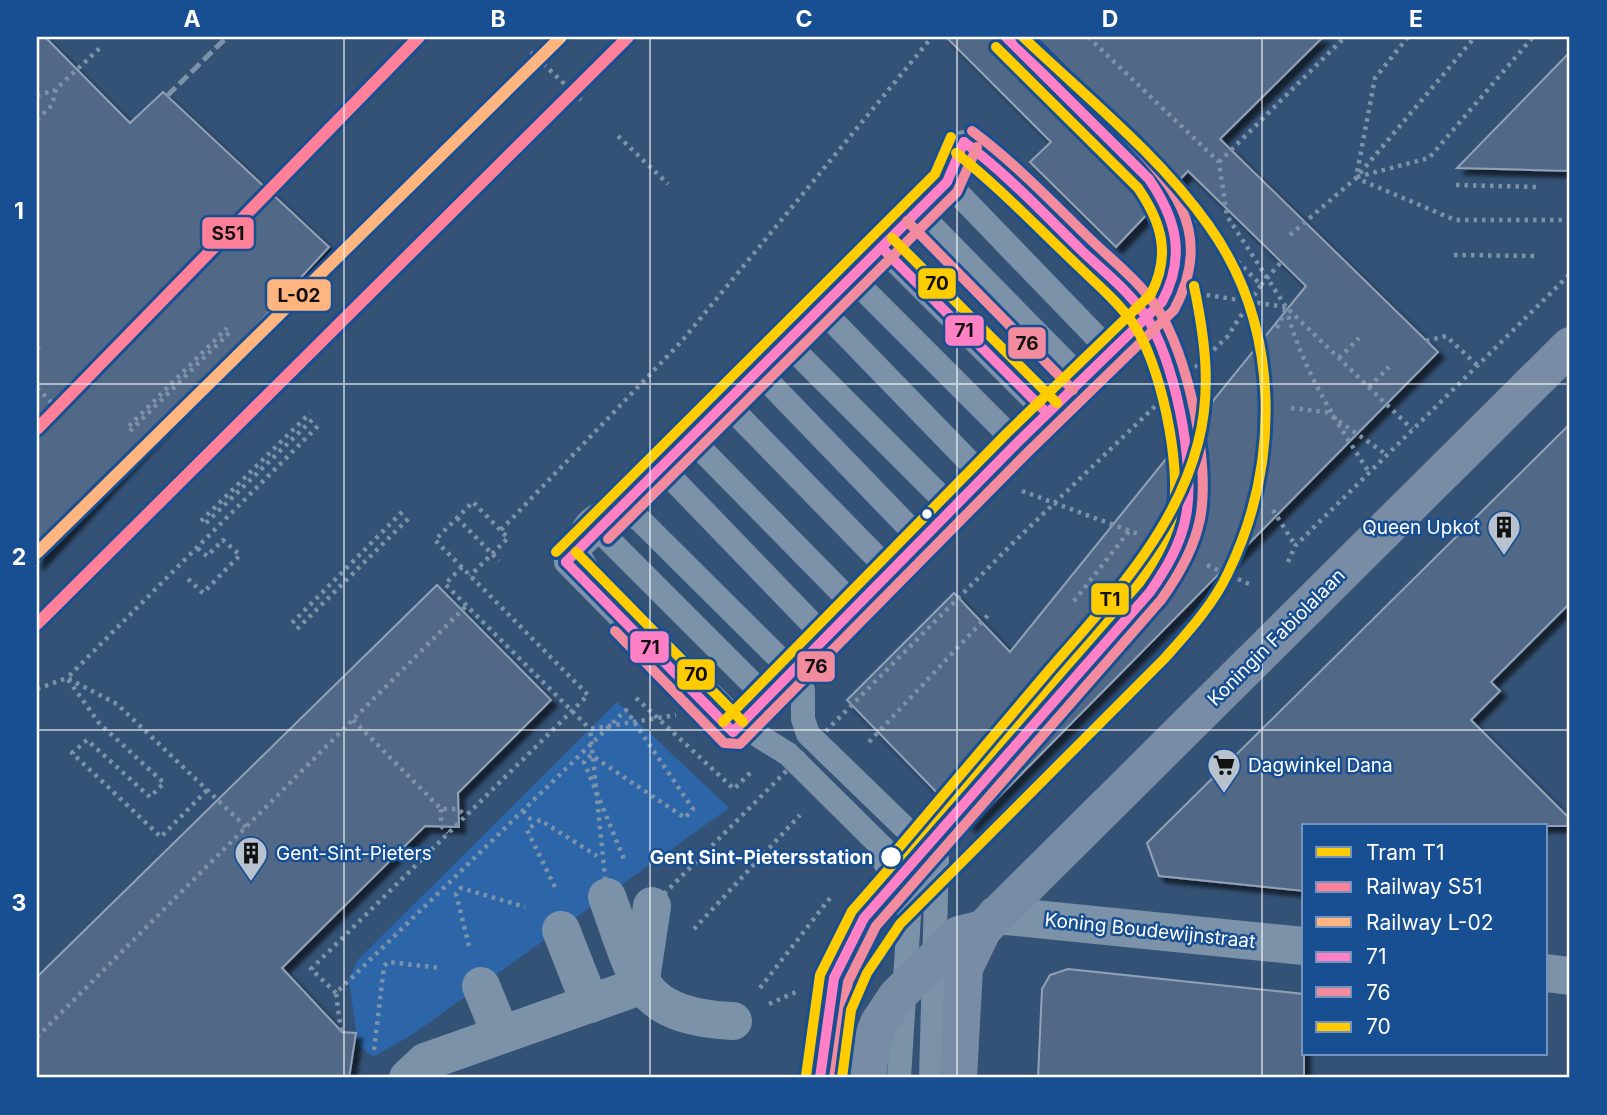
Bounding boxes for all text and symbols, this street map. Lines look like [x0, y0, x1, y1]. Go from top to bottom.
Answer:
text: A [183, 5, 201, 33]
text: B [490, 5, 506, 33]
text: C [795, 5, 813, 33]
text: D [1102, 5, 1118, 33]
text: E [1409, 5, 1423, 33]
text: 1 [14, 197, 24, 225]
line badge: S51 [201, 216, 255, 250]
text: S51 [212, 222, 244, 245]
line badge: 70 [917, 267, 957, 300]
text: 70 [925, 272, 949, 295]
line badge: L-02 [266, 278, 332, 312]
text: L-02 [277, 284, 321, 307]
line badge: 71 [944, 314, 985, 347]
text: 71 [954, 319, 974, 342]
line badge: 76 [1007, 326, 1047, 360]
text: 76 [1015, 332, 1039, 355]
unlabelled marker [920, 507, 934, 521]
building icon: Queen Upkot [1485, 508, 1523, 557]
place label: Queen Upkot [1362, 516, 1480, 539]
text: 2 [12, 543, 26, 571]
street label: Koningin Fabiolalaan [1203, 564, 1350, 711]
line badge: T1 [1090, 582, 1130, 616]
text: T1 [1100, 588, 1120, 611]
line badge: 71 [629, 630, 670, 664]
text: 71 [640, 636, 660, 659]
line badge: 76 [796, 650, 836, 683]
text: 76 [804, 655, 828, 678]
line badge: 70 [676, 658, 716, 691]
text: 70 [684, 663, 708, 686]
supermarket icon: Dagwinkel Dana [1205, 746, 1243, 795]
place label: Dagwinkel Dana [1248, 754, 1393, 777]
legend [1302, 824, 1548, 1056]
building icon: Gent-Sint-Pieters [232, 834, 270, 883]
text: Tram T1 [1366, 840, 1444, 865]
place label: Gent-Sint-Pieters [276, 842, 432, 865]
marker: Gent Sint-Pietersstation [879, 845, 903, 869]
place label: Gent Sint-Pietersstation [650, 846, 873, 869]
text: Railway S51 [1366, 874, 1483, 899]
text: 3 [12, 889, 26, 917]
street label: Koning Boudewijnstraat [1043, 908, 1256, 953]
text: Railway L-02 [1366, 910, 1494, 935]
text: 71 [1366, 944, 1386, 969]
text: 76 [1366, 980, 1391, 1005]
text: 70 [1366, 1014, 1391, 1039]

